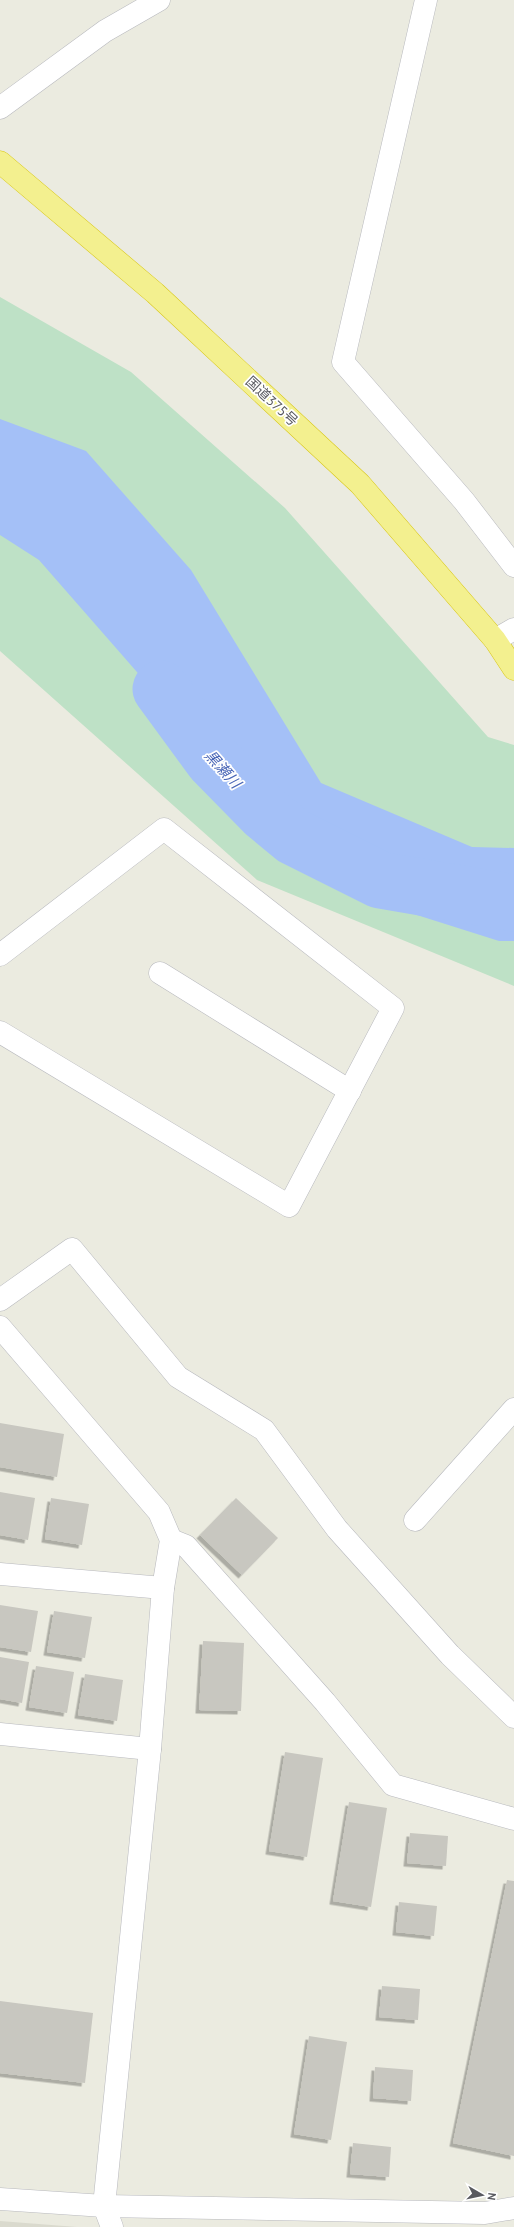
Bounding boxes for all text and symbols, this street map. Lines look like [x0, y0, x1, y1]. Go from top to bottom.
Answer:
street label: 国道375号 [242, 372, 302, 430]
water label: 黒瀬川 [201, 746, 246, 794]
north arrow [462, 2175, 502, 2215]
text: N [484, 2192, 499, 2201]

